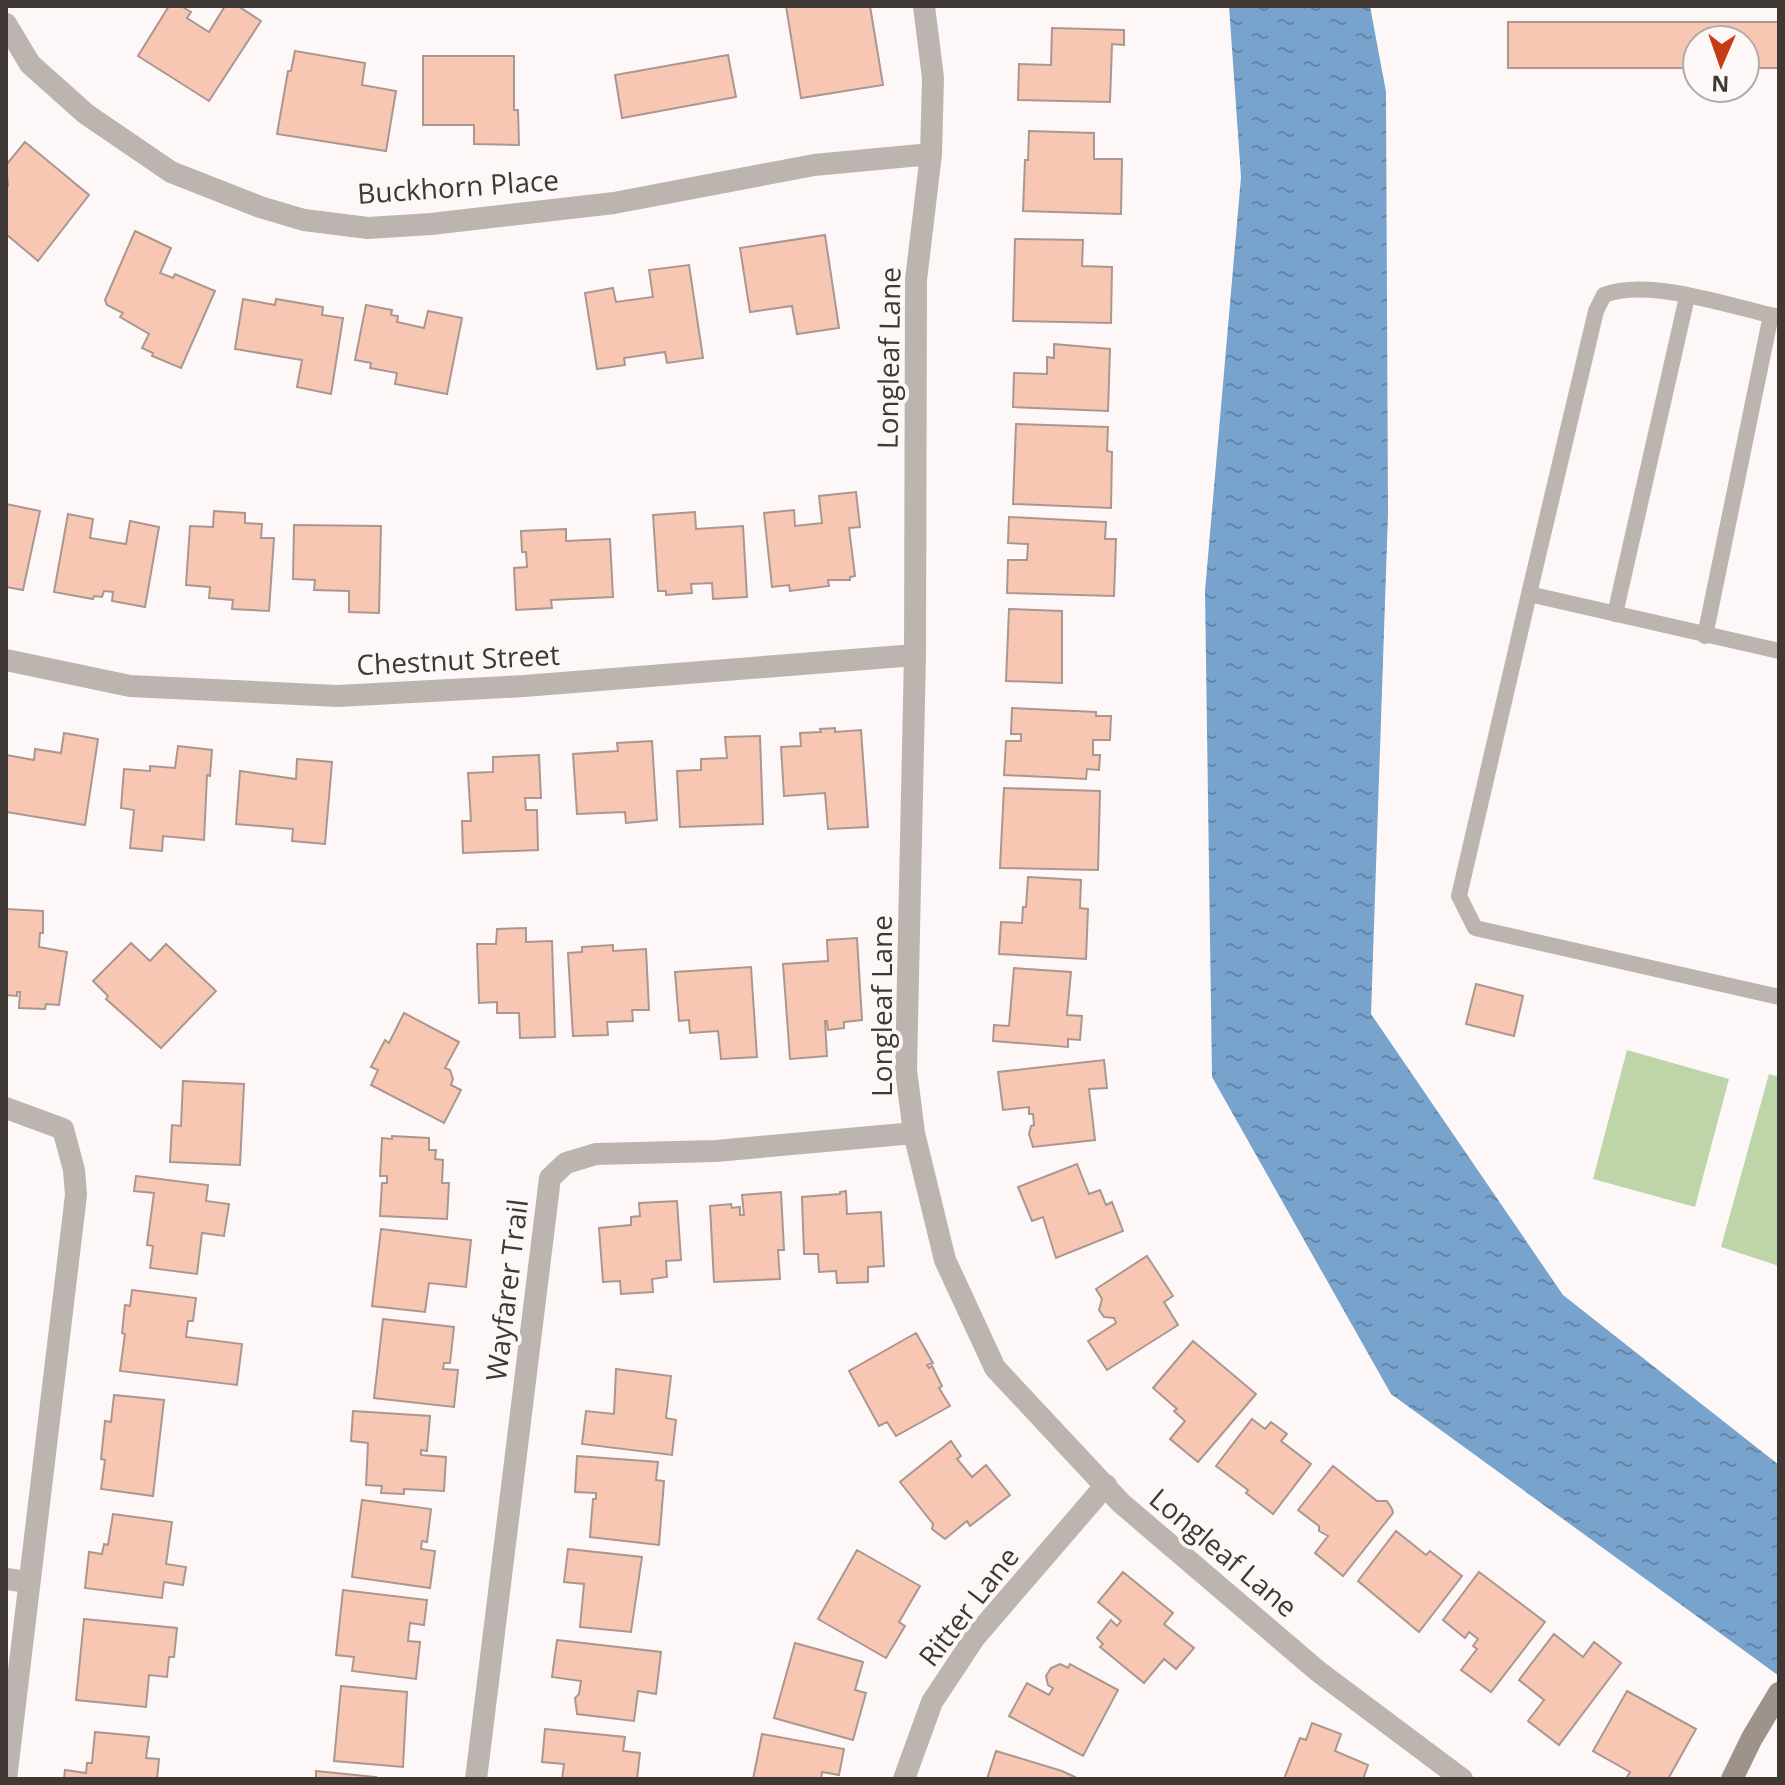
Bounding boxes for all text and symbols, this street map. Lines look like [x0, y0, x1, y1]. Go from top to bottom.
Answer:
north arrow [1681, 24, 1761, 104]
text: N [1711, 70, 1730, 100]
street label: Buckhorn Place [356, 160, 560, 212]
street label: Longleaf Lane [867, 267, 909, 449]
street label: Chestnut Street [355, 635, 561, 683]
street label: Longleaf Lane [862, 915, 900, 1097]
street label: Wayfarer Trail [476, 1197, 536, 1383]
street label: Longleaf Lane [1142, 1479, 1306, 1625]
street label: Ritter Lane [909, 1538, 1027, 1674]

